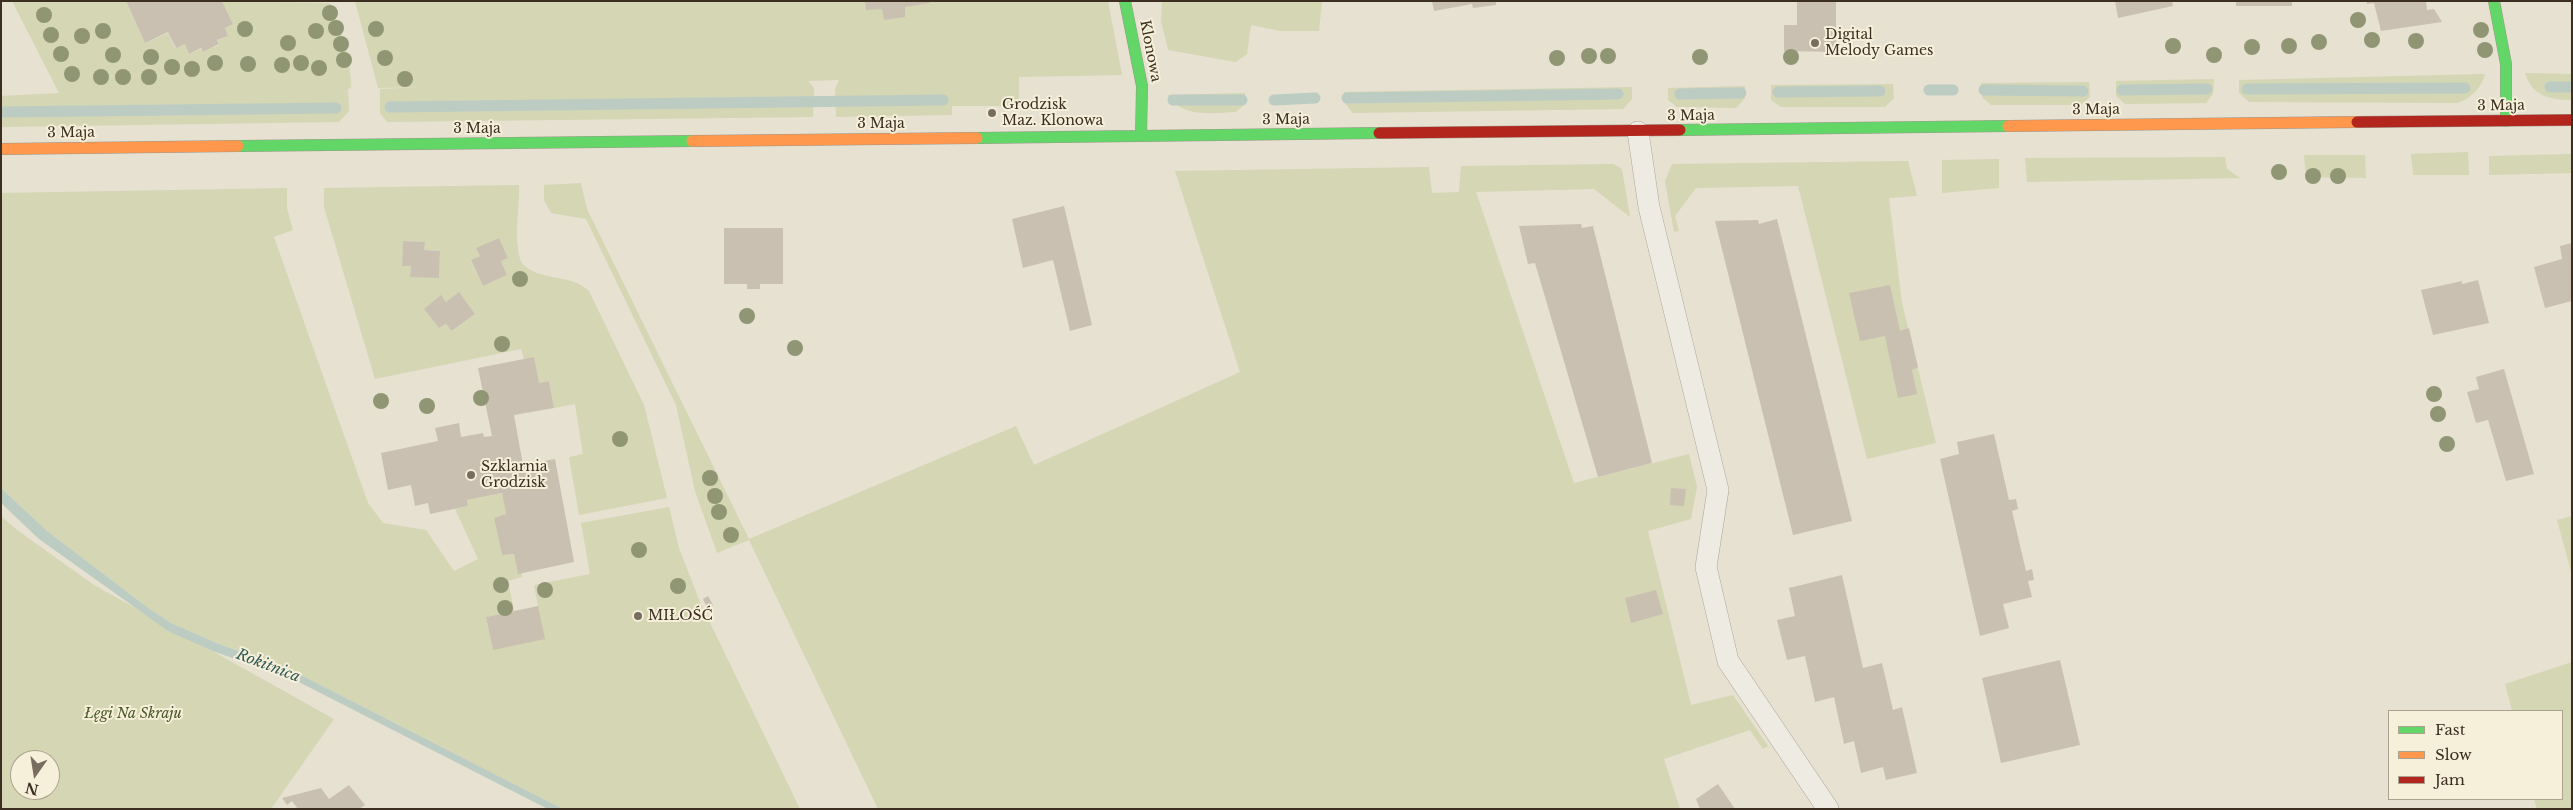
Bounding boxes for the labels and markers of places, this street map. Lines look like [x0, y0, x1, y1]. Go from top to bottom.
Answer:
place label: Digital Melody Games [1825, 27, 1933, 59]
marker: Digital Melody Games [1809, 37, 1821, 49]
place label: Grodzisk Maz. Klonowa [1002, 97, 1103, 130]
marker: Grodzisk Maz. Klonowa [986, 107, 998, 119]
place label: Szklarnia Grodzisk [481, 459, 547, 492]
marker: Szklarnia Grodzisk [465, 469, 477, 481]
place label: MIŁOŚĆ [648, 608, 713, 624]
marker: MIŁOŚĆ [632, 610, 644, 622]

